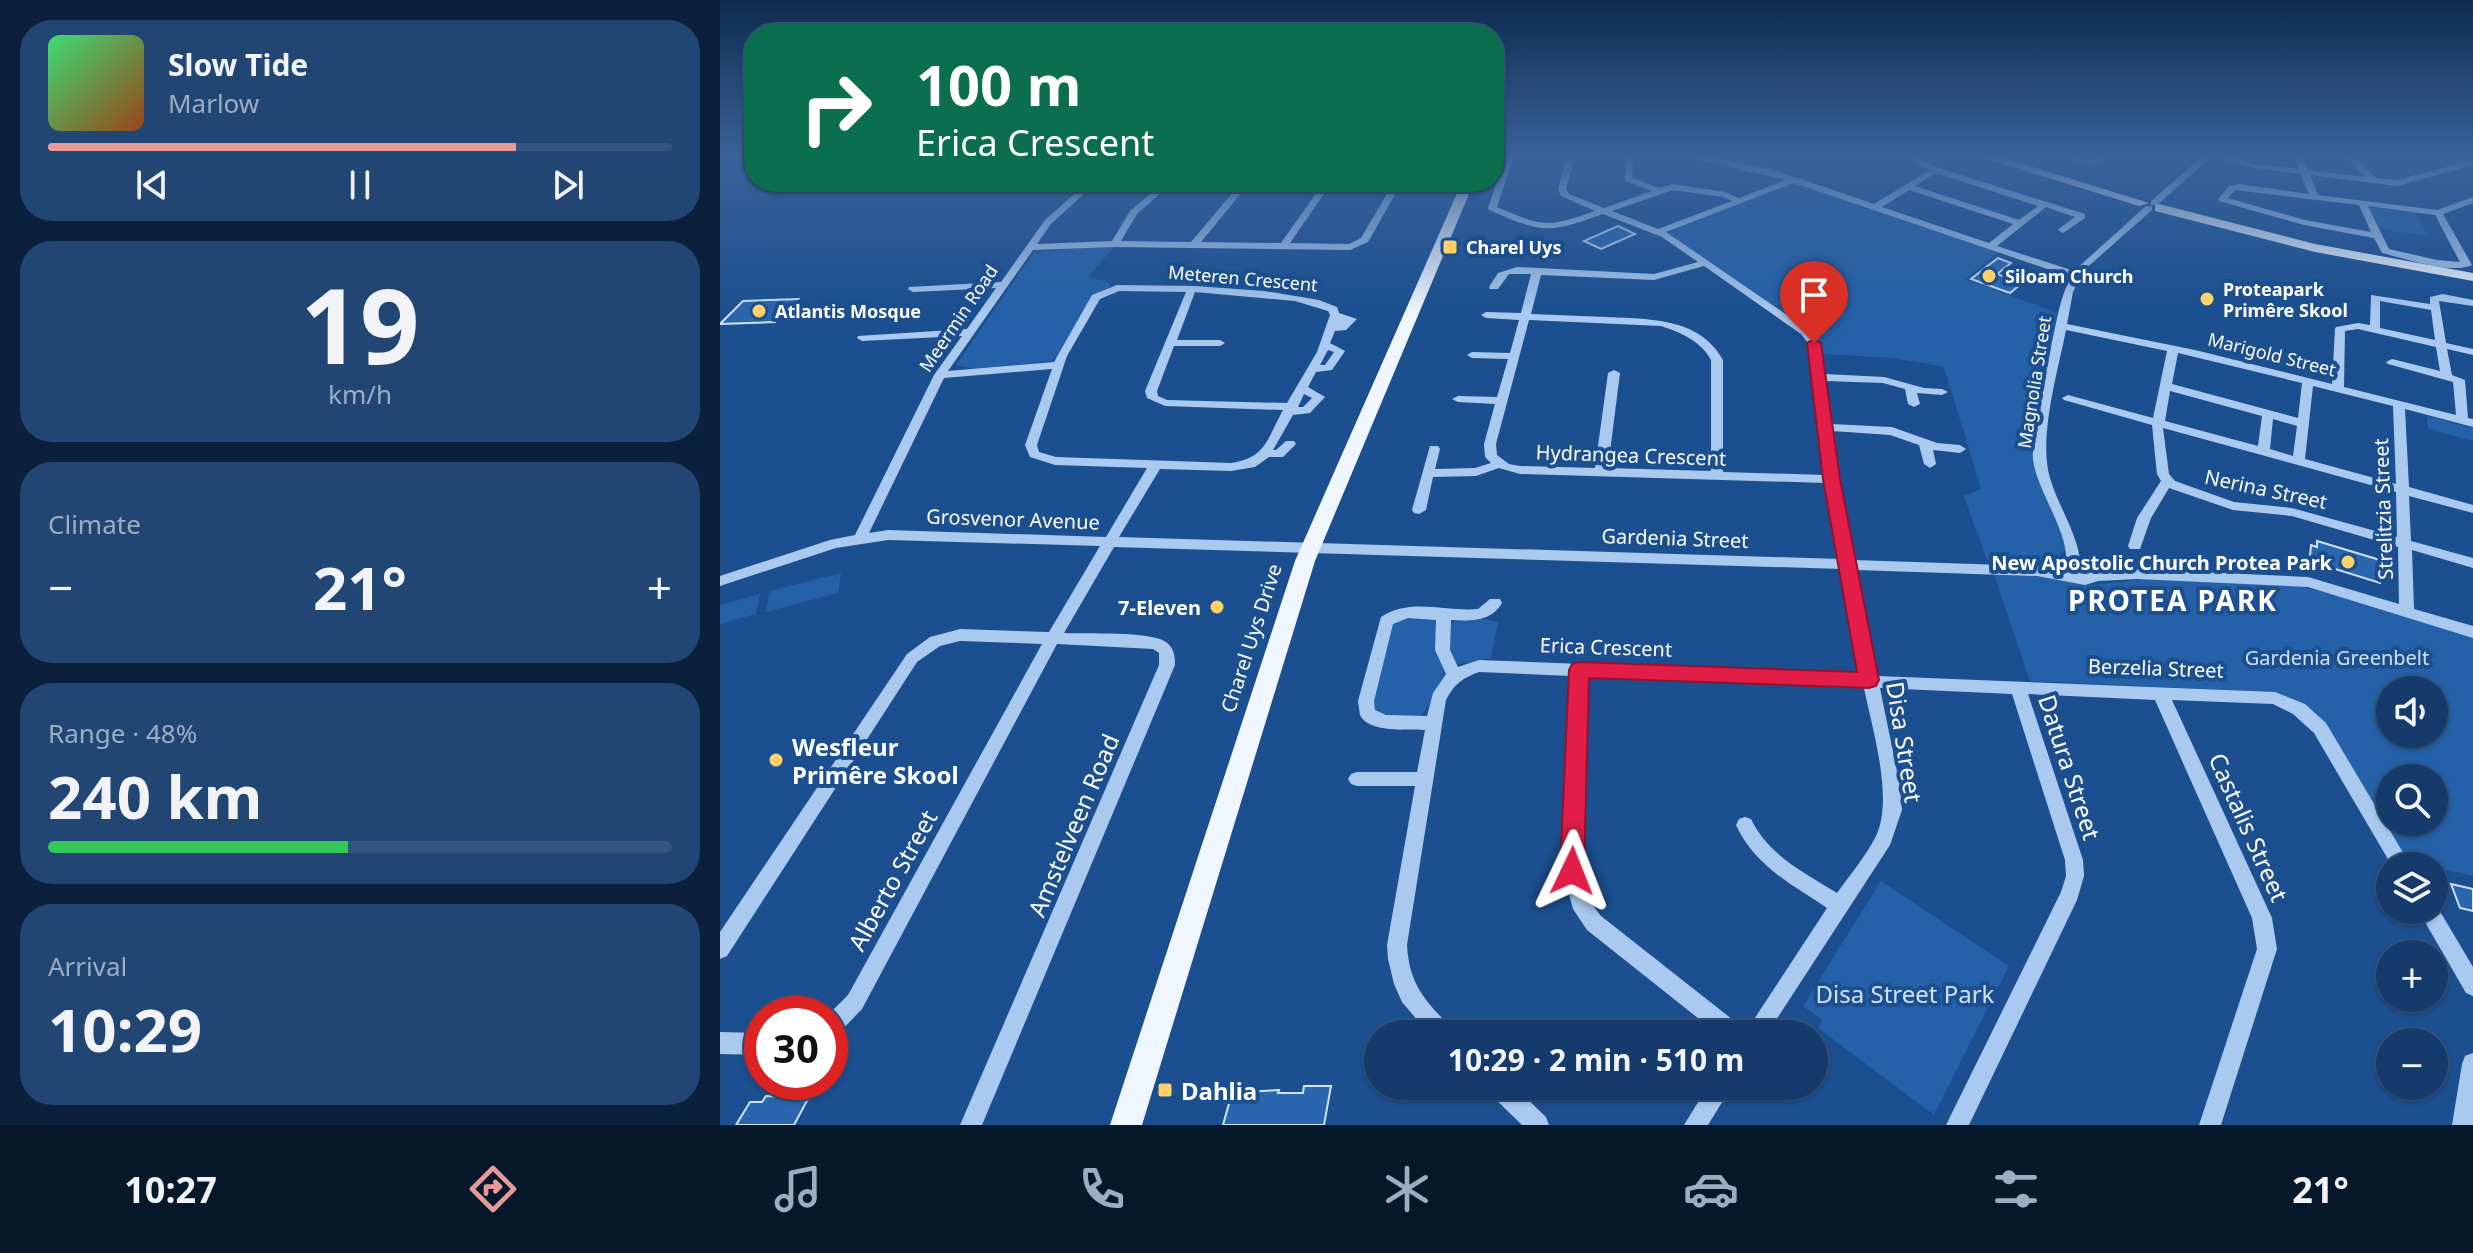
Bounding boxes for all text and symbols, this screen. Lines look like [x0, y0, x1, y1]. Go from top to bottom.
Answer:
text: Slow Tide [168, 44, 308, 85]
text: 100 m [916, 46, 1081, 122]
icon: right [784, 56, 888, 160]
text: Marlow [168, 85, 259, 121]
text: Erica Crescent [916, 118, 1154, 167]
icon: previous [130, 163, 174, 207]
icon: pause [338, 163, 382, 207]
icon: next [546, 163, 590, 207]
place label: Charel Uys [1466, 235, 1561, 259]
marker: Charel Uys [1441, 238, 1459, 256]
text: 19 [301, 253, 419, 394]
street label: Meermin Road [913, 260, 1003, 376]
street label: Meteren Crescent [1167, 260, 1319, 297]
pin [1780, 261, 1848, 343]
place label: Siloam Church [2005, 264, 2134, 288]
marker: Siloam Church [1980, 267, 1998, 285]
icon: arrive [1792, 273, 1836, 317]
place label: Proteapark Primêre Skool [2223, 277, 2348, 322]
marker: Proteapark Primêre Skool [2198, 290, 2216, 308]
place label: Atlantis Mosque [775, 299, 921, 323]
marker: Atlantis Mosque [750, 302, 768, 320]
street label: Magnolia Street [2012, 314, 2056, 450]
street label: Marigold Street [2205, 326, 2339, 382]
text: km/h [328, 376, 392, 412]
street label: Hydrangea Crescent [1535, 438, 1727, 472]
street label: Strelitzia Street [2367, 438, 2399, 580]
street label: Nerina Street [2202, 463, 2330, 515]
street label: Grosvenor Avenue [926, 502, 1100, 536]
text: Climate [48, 506, 141, 542]
street label: Gardenia Street [1601, 522, 1749, 554]
text: 21° [313, 546, 407, 628]
place label: New Apostolic Church Protea Park [1991, 549, 2333, 576]
marker: New Apostolic Church Protea Park [2339, 553, 2357, 571]
text: − [48, 557, 73, 617]
text: + [647, 557, 672, 617]
street label: Charel Uys Drive [1214, 560, 1288, 716]
district label: PROTEA PARK [2068, 581, 2278, 619]
place label: 7-Eleven [1118, 594, 1201, 621]
marker: 7-Eleven [1208, 598, 1226, 616]
street label: Erica Crescent [1539, 631, 1673, 663]
park label: Gardenia Greenbelt [2245, 644, 2429, 671]
street label: Berzelia Street [2088, 652, 2224, 684]
map controls [2376, 676, 2448, 1100]
button: sound [2376, 676, 2448, 748]
street label: Disa Street [1879, 679, 1931, 805]
street label: Datura Street [2031, 690, 2109, 844]
text: Range · 48% [48, 715, 197, 751]
street label: Amstelveen Road [1020, 728, 1126, 922]
place label: Wesfleur Primêre Skool [792, 730, 959, 791]
street label: Castalis Street [2202, 747, 2297, 907]
marker: Wesfleur Primêre Skool [767, 751, 785, 769]
text: 240 km [48, 755, 262, 837]
button: search [2376, 764, 2448, 836]
street label: Alberto Street [840, 803, 944, 956]
position arrow [1530, 829, 1614, 913]
button: layers [2376, 852, 2448, 924]
button: + [2376, 940, 2448, 1012]
text: Arrival [48, 948, 127, 984]
park label: Disa Street Park [1816, 977, 1995, 1010]
text: 10:29 [48, 988, 202, 1070]
speed limit sign: 30 [744, 996, 848, 1100]
button: − [2376, 1028, 2448, 1100]
text: 10:29 · 2 min · 510 m [1448, 1039, 1744, 1080]
place label: Dahlia [1181, 1074, 1257, 1107]
marker: Dahlia [1156, 1081, 1174, 1099]
icon: directions [465, 1161, 521, 1217]
icon: music [770, 1161, 826, 1217]
icon: phone [1074, 1161, 1130, 1217]
icon: climate [1379, 1161, 1435, 1217]
icon: car [1683, 1161, 1739, 1217]
icon: filters [1988, 1161, 2044, 1217]
text: 10:27 [124, 1165, 217, 1214]
text: 21° [2292, 1165, 2349, 1214]

